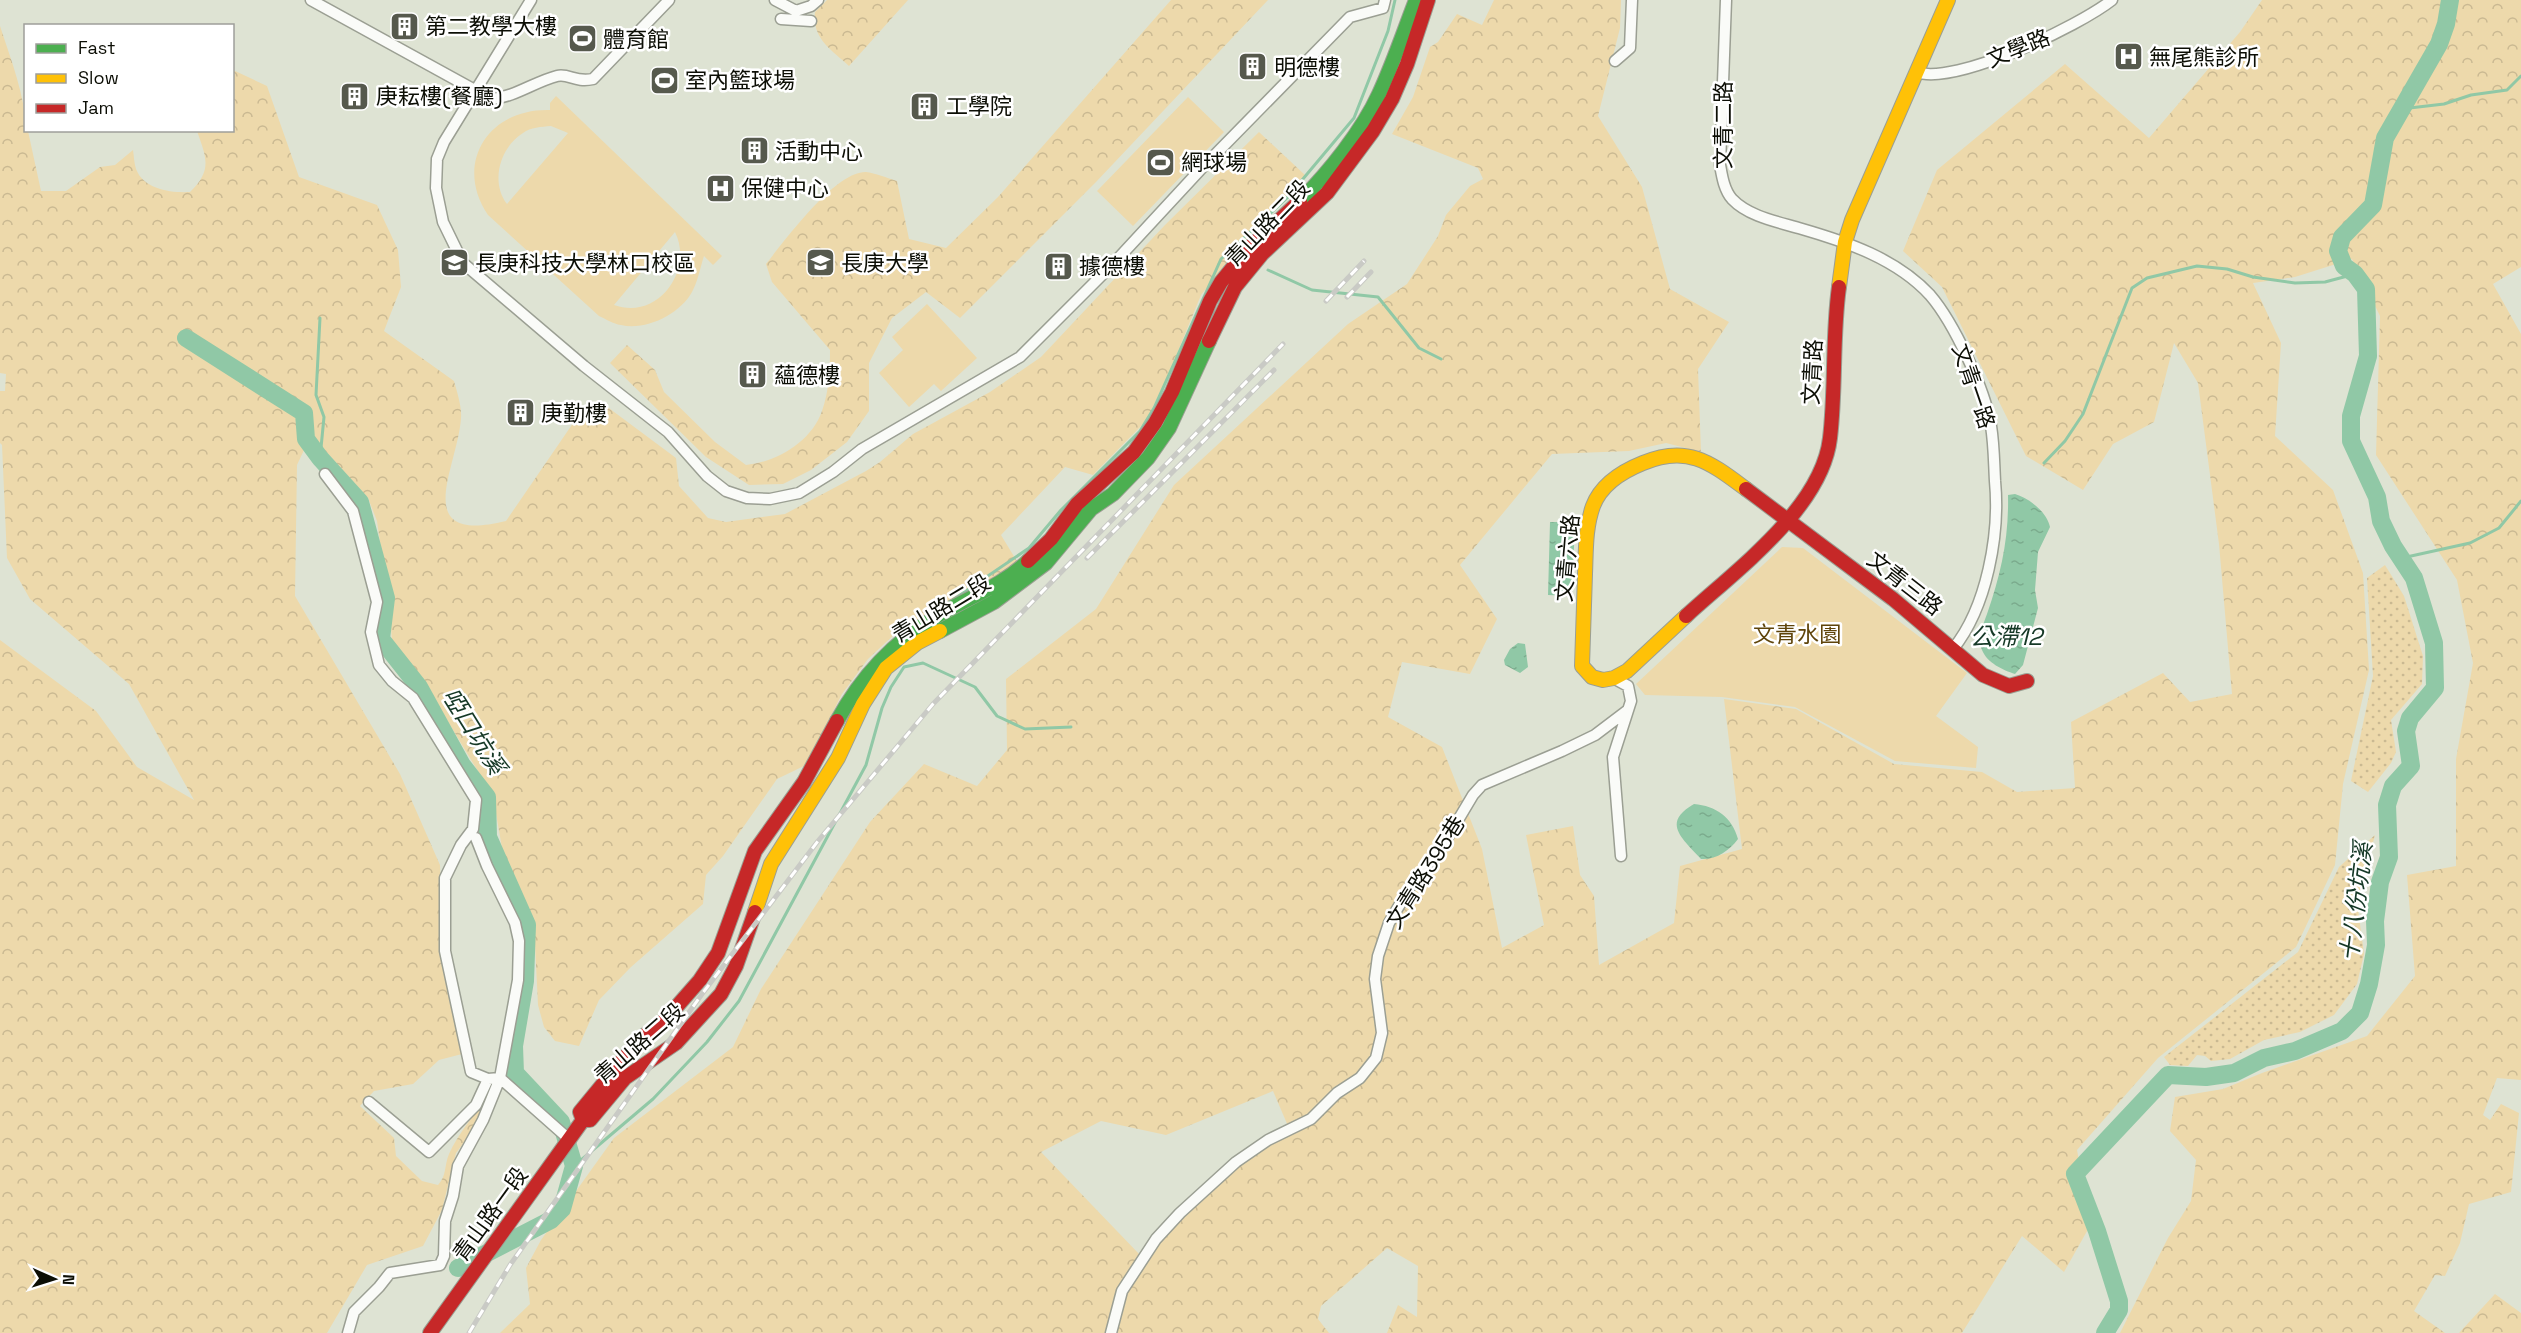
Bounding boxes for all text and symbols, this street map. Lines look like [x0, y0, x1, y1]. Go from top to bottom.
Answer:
building icon: 第二教學大樓 [388, 10, 420, 42]
place label: 第二教學大樓 [425, 12, 557, 40]
sports icon: 體育館 [566, 23, 598, 55]
street label: 文學路 [1982, 23, 2054, 73]
legend [24, 24, 234, 132]
place label: 體育館 [603, 25, 669, 53]
text: Fast [78, 36, 115, 59]
hospital icon: 無尾熊診所 [2112, 41, 2144, 73]
place label: 無尾熊診所 [2149, 43, 2259, 71]
building icon: 明德樓 [1237, 51, 1269, 83]
place label: 明德樓 [1274, 53, 1340, 81]
sports icon: 室內籃球場 [648, 64, 680, 96]
text: Slow [78, 66, 119, 89]
place label: 室內籃球場 [685, 66, 795, 94]
building icon: 庚耘樓(餐廳) [339, 80, 371, 112]
street label: 文青二路 [1709, 81, 1737, 169]
place label: 庚耘樓(餐廳) [376, 82, 503, 110]
building icon: 工學院 [909, 90, 941, 122]
place label: 工學院 [946, 92, 1012, 120]
text: Jam [78, 96, 114, 119]
building icon: 活動中心 [738, 135, 770, 167]
place label: 活動中心 [775, 137, 863, 165]
sports icon: 網球場 [1144, 146, 1176, 178]
place label: 網球場 [1181, 148, 1247, 176]
hospital icon: 保健中心 [704, 172, 736, 204]
place label: 保健中心 [741, 174, 829, 202]
street label: 青山路二段 [1219, 174, 1315, 272]
school or university icon: 長庚科技大學林口校區 [438, 247, 470, 279]
school or university icon: 長庚大學 [804, 247, 836, 279]
place label: 長庚科技大學林口校區 [475, 249, 695, 277]
place label: 長庚大學 [841, 249, 929, 277]
building icon: 據德樓 [1042, 250, 1074, 282]
place label: 據德樓 [1079, 252, 1145, 280]
street label: 文青路 [1796, 338, 1828, 406]
street label: 文青一路 [1946, 340, 2002, 432]
building icon: 蘊德樓 [737, 359, 769, 391]
place label: 蘊德樓 [774, 361, 840, 389]
building icon: 庚勤樓 [504, 397, 536, 429]
place label: 庚勤樓 [541, 399, 607, 427]
street label: 文青六路 [1549, 513, 1585, 603]
street label: 文青三路 [1862, 545, 1948, 621]
street label: 青山路二段 [887, 568, 995, 648]
park label: 文青水園 [1753, 620, 1841, 648]
water label: 公滯12 [1970, 621, 2045, 652]
water label: 啞口坑溪 [435, 682, 514, 782]
street label: 文青路395巷 [1379, 810, 1471, 934]
water label: 十八份坑溪 [2333, 838, 2379, 963]
street label: 青山路二段 [588, 996, 690, 1090]
street label: 青山路一段 [446, 1161, 534, 1267]
north arrow [24, 1249, 84, 1309]
text: N [58, 1274, 79, 1286]

